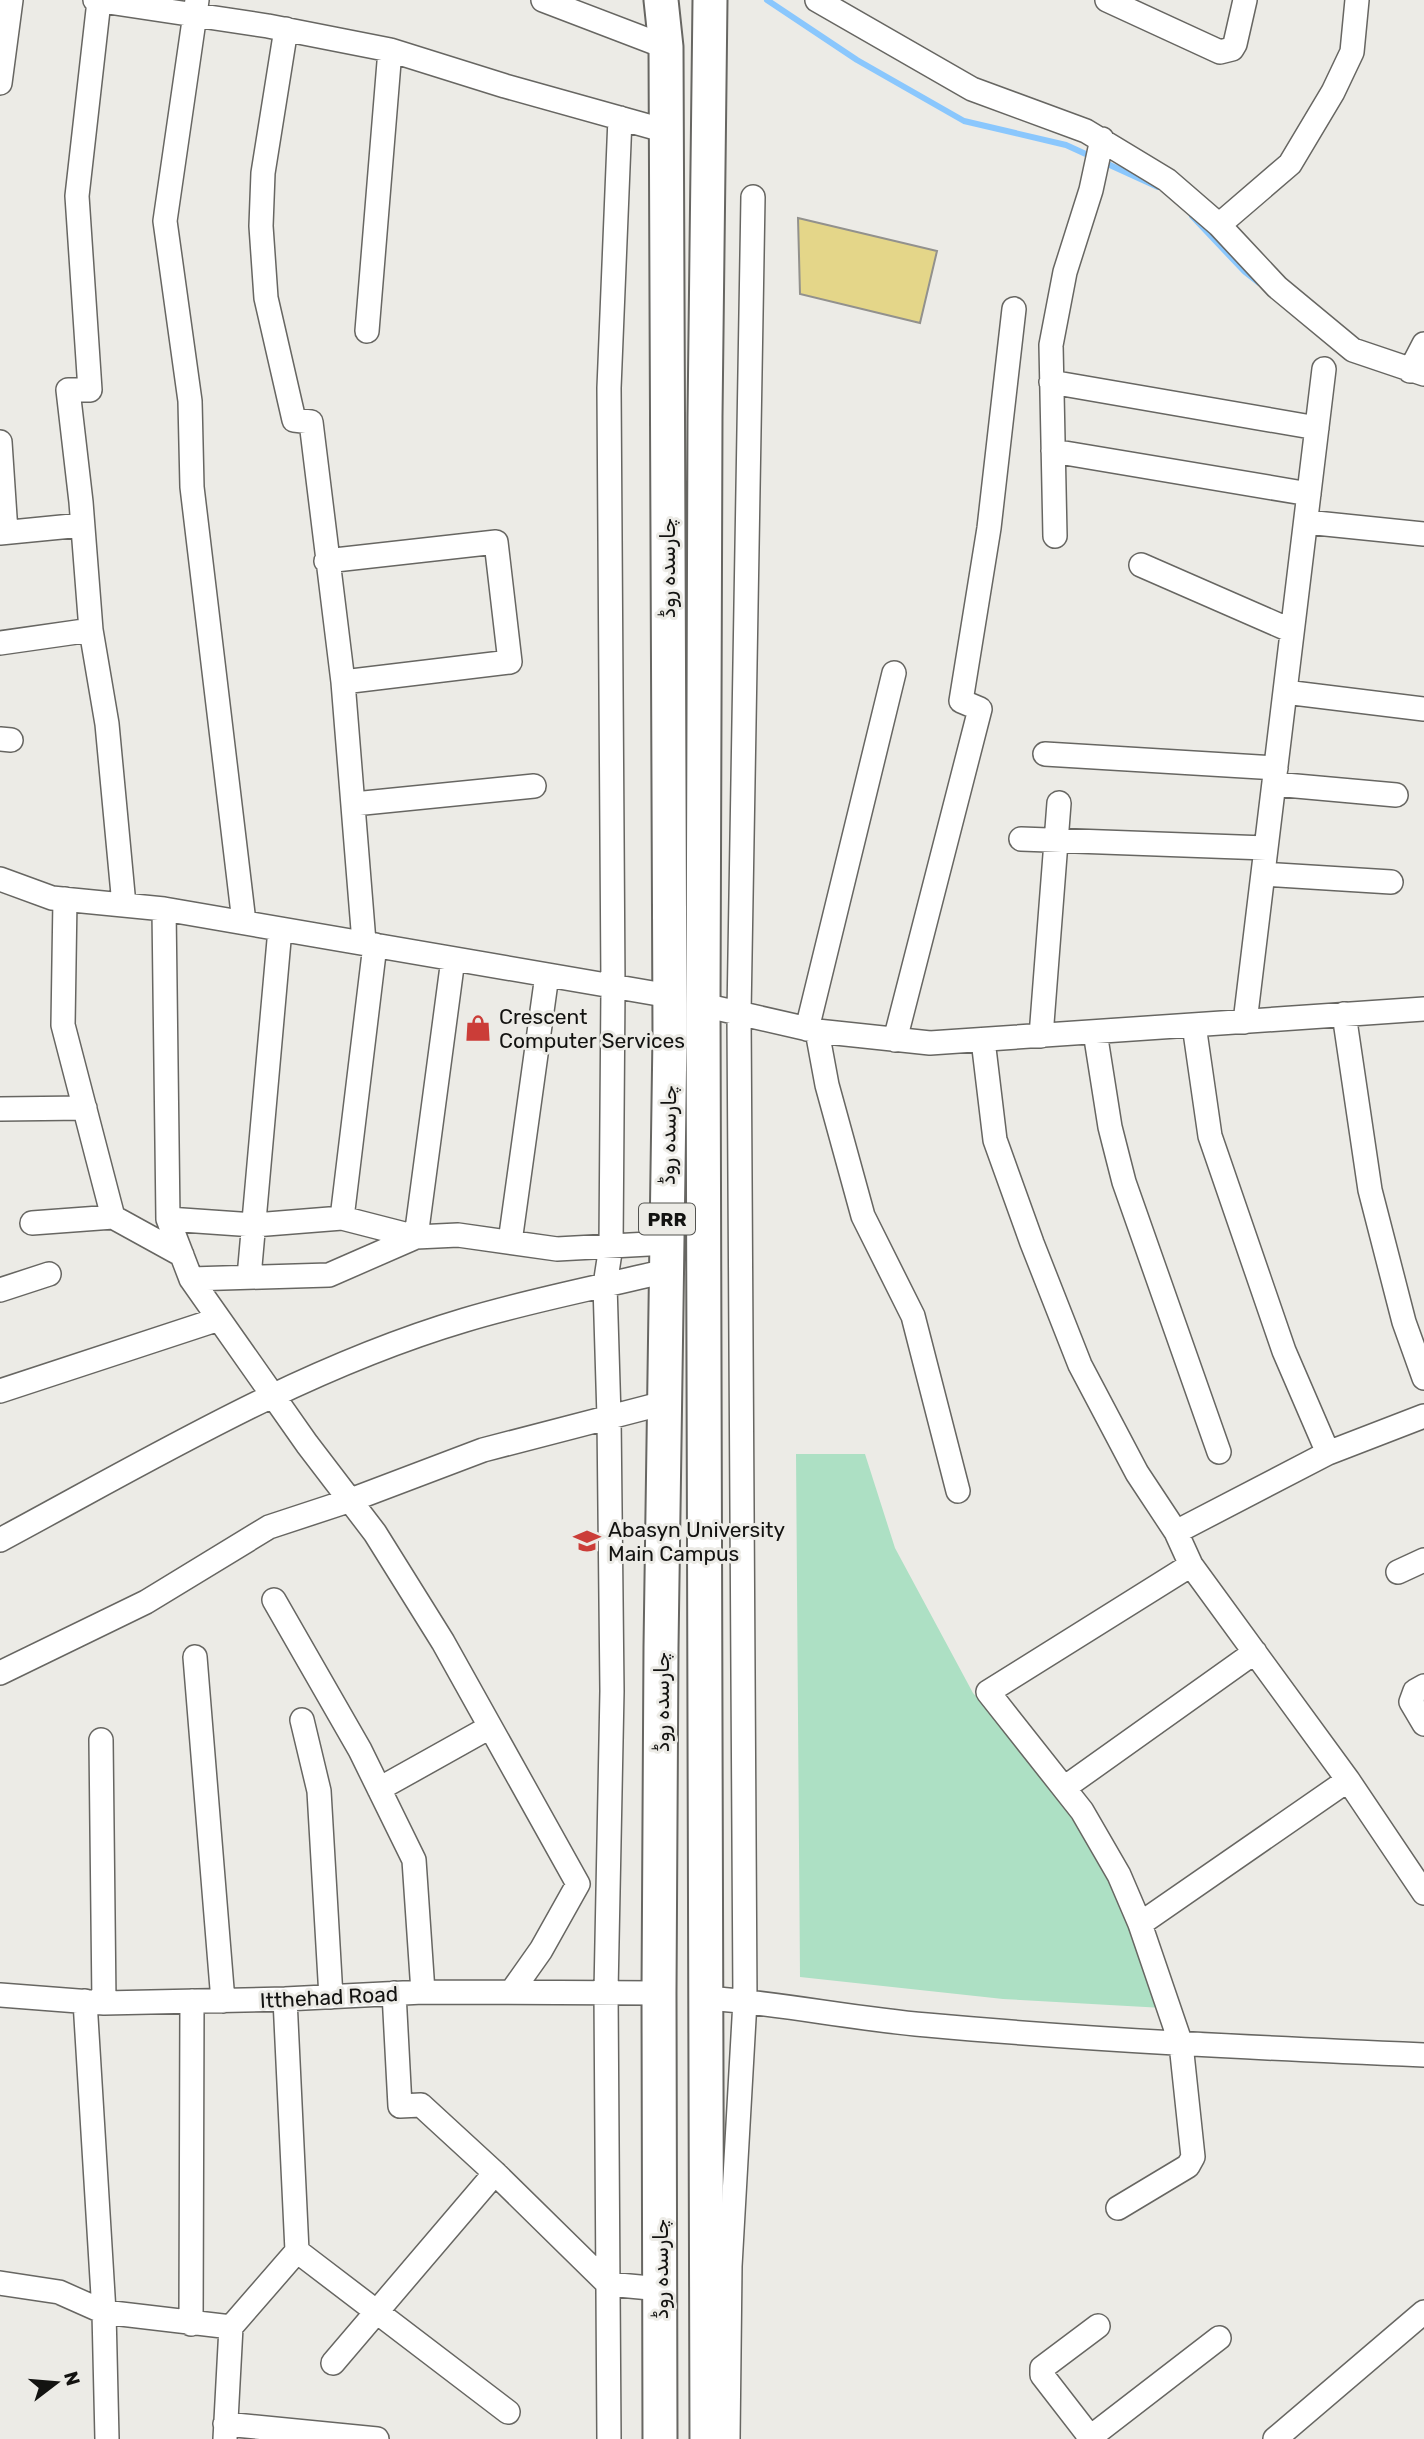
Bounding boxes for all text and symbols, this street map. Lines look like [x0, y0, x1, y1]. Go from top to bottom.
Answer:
street label: چارسدہ روڈ [655, 518, 681, 618]
place label: Crescent Computer Services [499, 1004, 685, 1053]
shop icon: Crescent Computer Services [463, 1013, 493, 1043]
street label: چارسدہ روڈ [655, 1085, 682, 1185]
road number: PRR [639, 1204, 695, 1234]
place label: Abasyn University Main Campus [608, 1517, 785, 1566]
school or university icon: Abasyn University Main Campus [572, 1526, 602, 1556]
street label: چارسدہ روڈ [649, 1652, 675, 1752]
street label: Itthehad Road [259, 1981, 399, 2013]
street label: چارسدہ روڈ [648, 2219, 674, 2319]
north arrow [21, 2348, 91, 2418]
text: N [59, 2369, 85, 2388]

